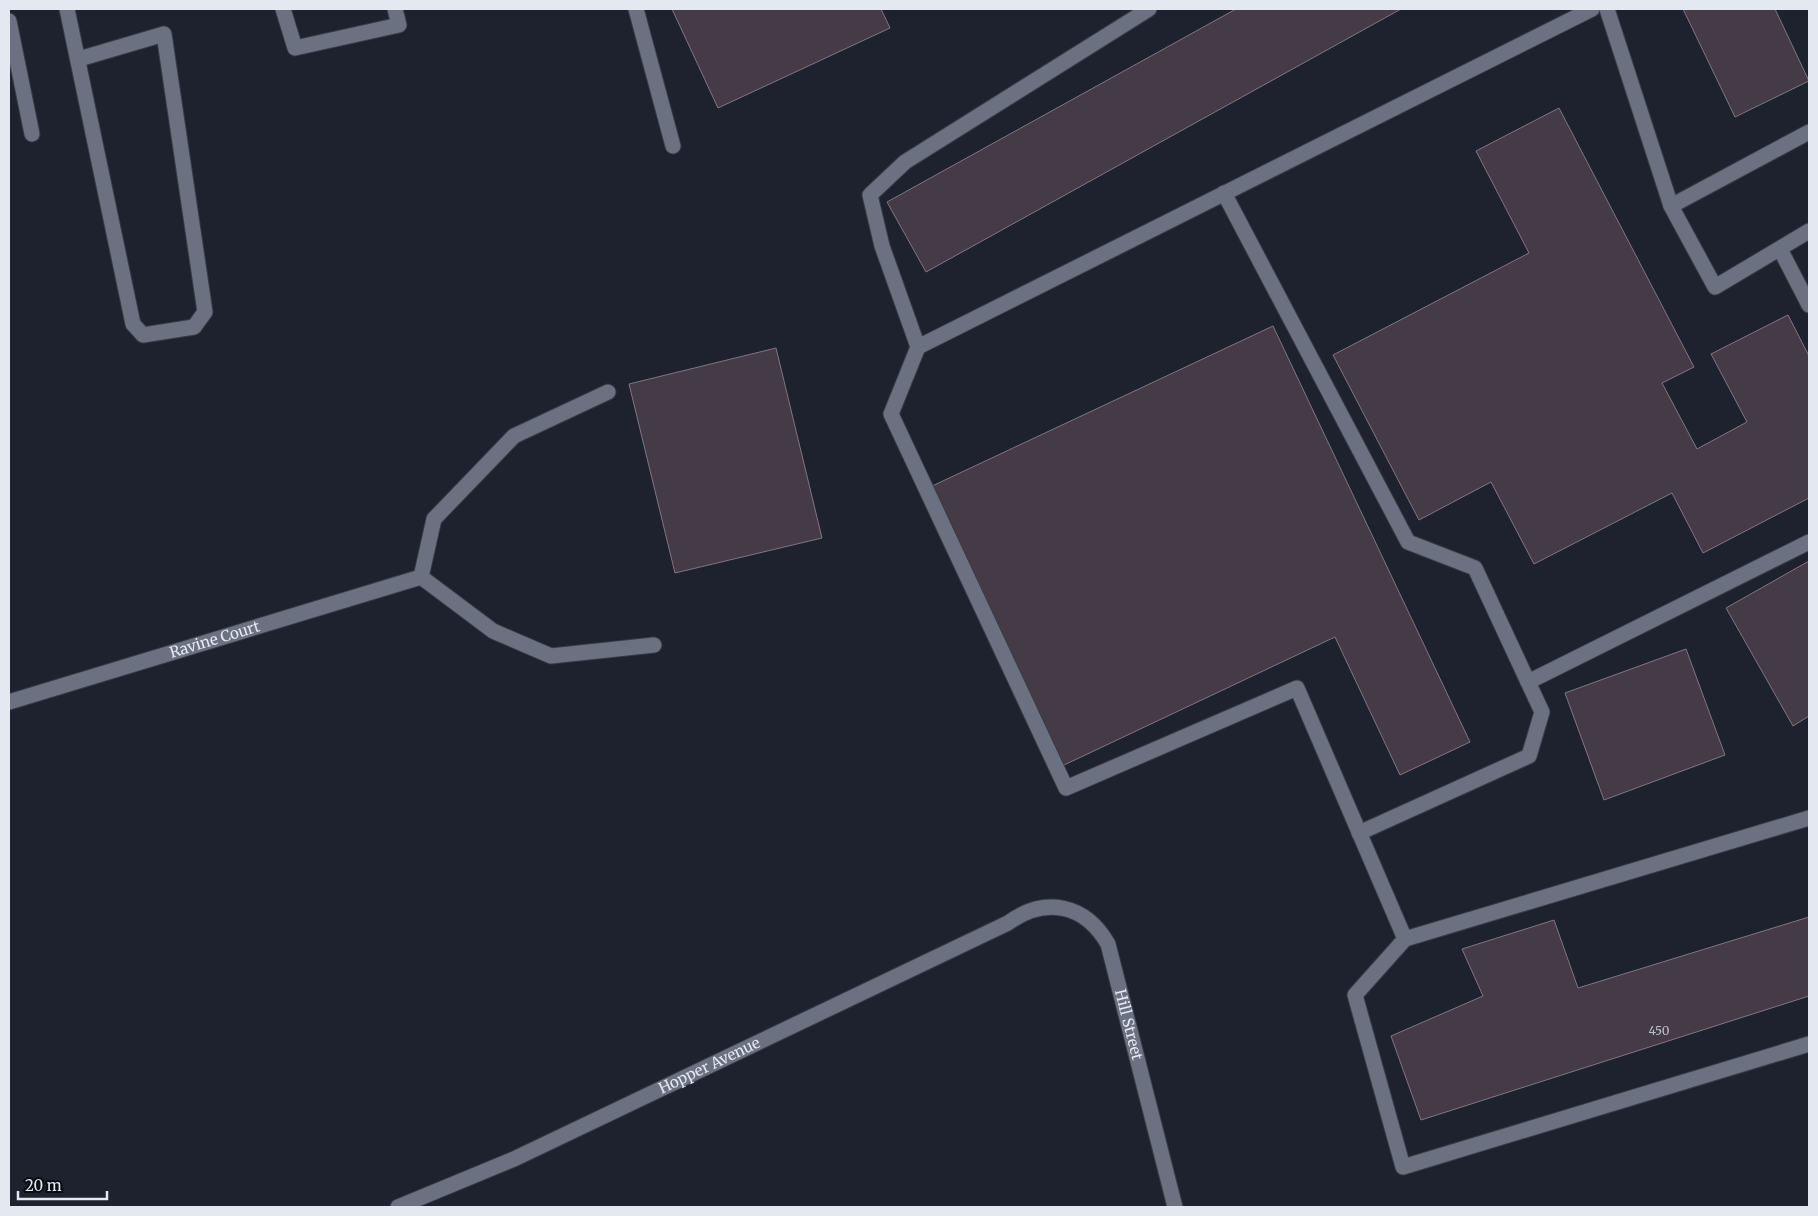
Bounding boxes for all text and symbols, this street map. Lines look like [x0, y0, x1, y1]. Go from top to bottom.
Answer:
street label: Ravine Court [167, 616, 262, 662]
street label: Hill Street [1111, 987, 1147, 1062]
house number: 450 [1649, 1023, 1670, 1038]
street label: Hopper Avenue [655, 1033, 763, 1098]
scale bar [18, 1168, 106, 1200]
text: 20 m [25, 1176, 62, 1195]

